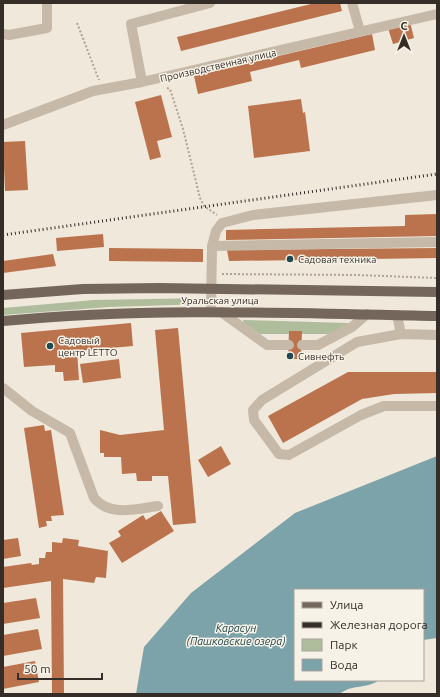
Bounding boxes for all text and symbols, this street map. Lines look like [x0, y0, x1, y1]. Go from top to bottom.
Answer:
north arrow [384, 16, 424, 56]
text: С [400, 20, 408, 32]
street label: Производственная улица [159, 47, 277, 84]
marker: Садовая техника [285, 254, 295, 264]
place label: Садовая техника [298, 254, 376, 265]
street label: Уральская улица [181, 295, 259, 306]
place label: Садовый центр LETTO [58, 335, 118, 358]
marker: Садовый центр LETTO [45, 341, 55, 351]
marker: Сивнефть [285, 351, 295, 361]
place label: Сивнефть [298, 351, 344, 362]
legend [294, 589, 424, 681]
text: Улица [330, 598, 363, 611]
text: Железная дорога [330, 618, 428, 631]
water label: Карасун (Пашковские озера) [186, 622, 286, 648]
text: Парк [330, 638, 358, 651]
scale bar [18, 655, 102, 681]
text: Вода [330, 658, 358, 671]
text: 50 m [24, 662, 51, 675]

